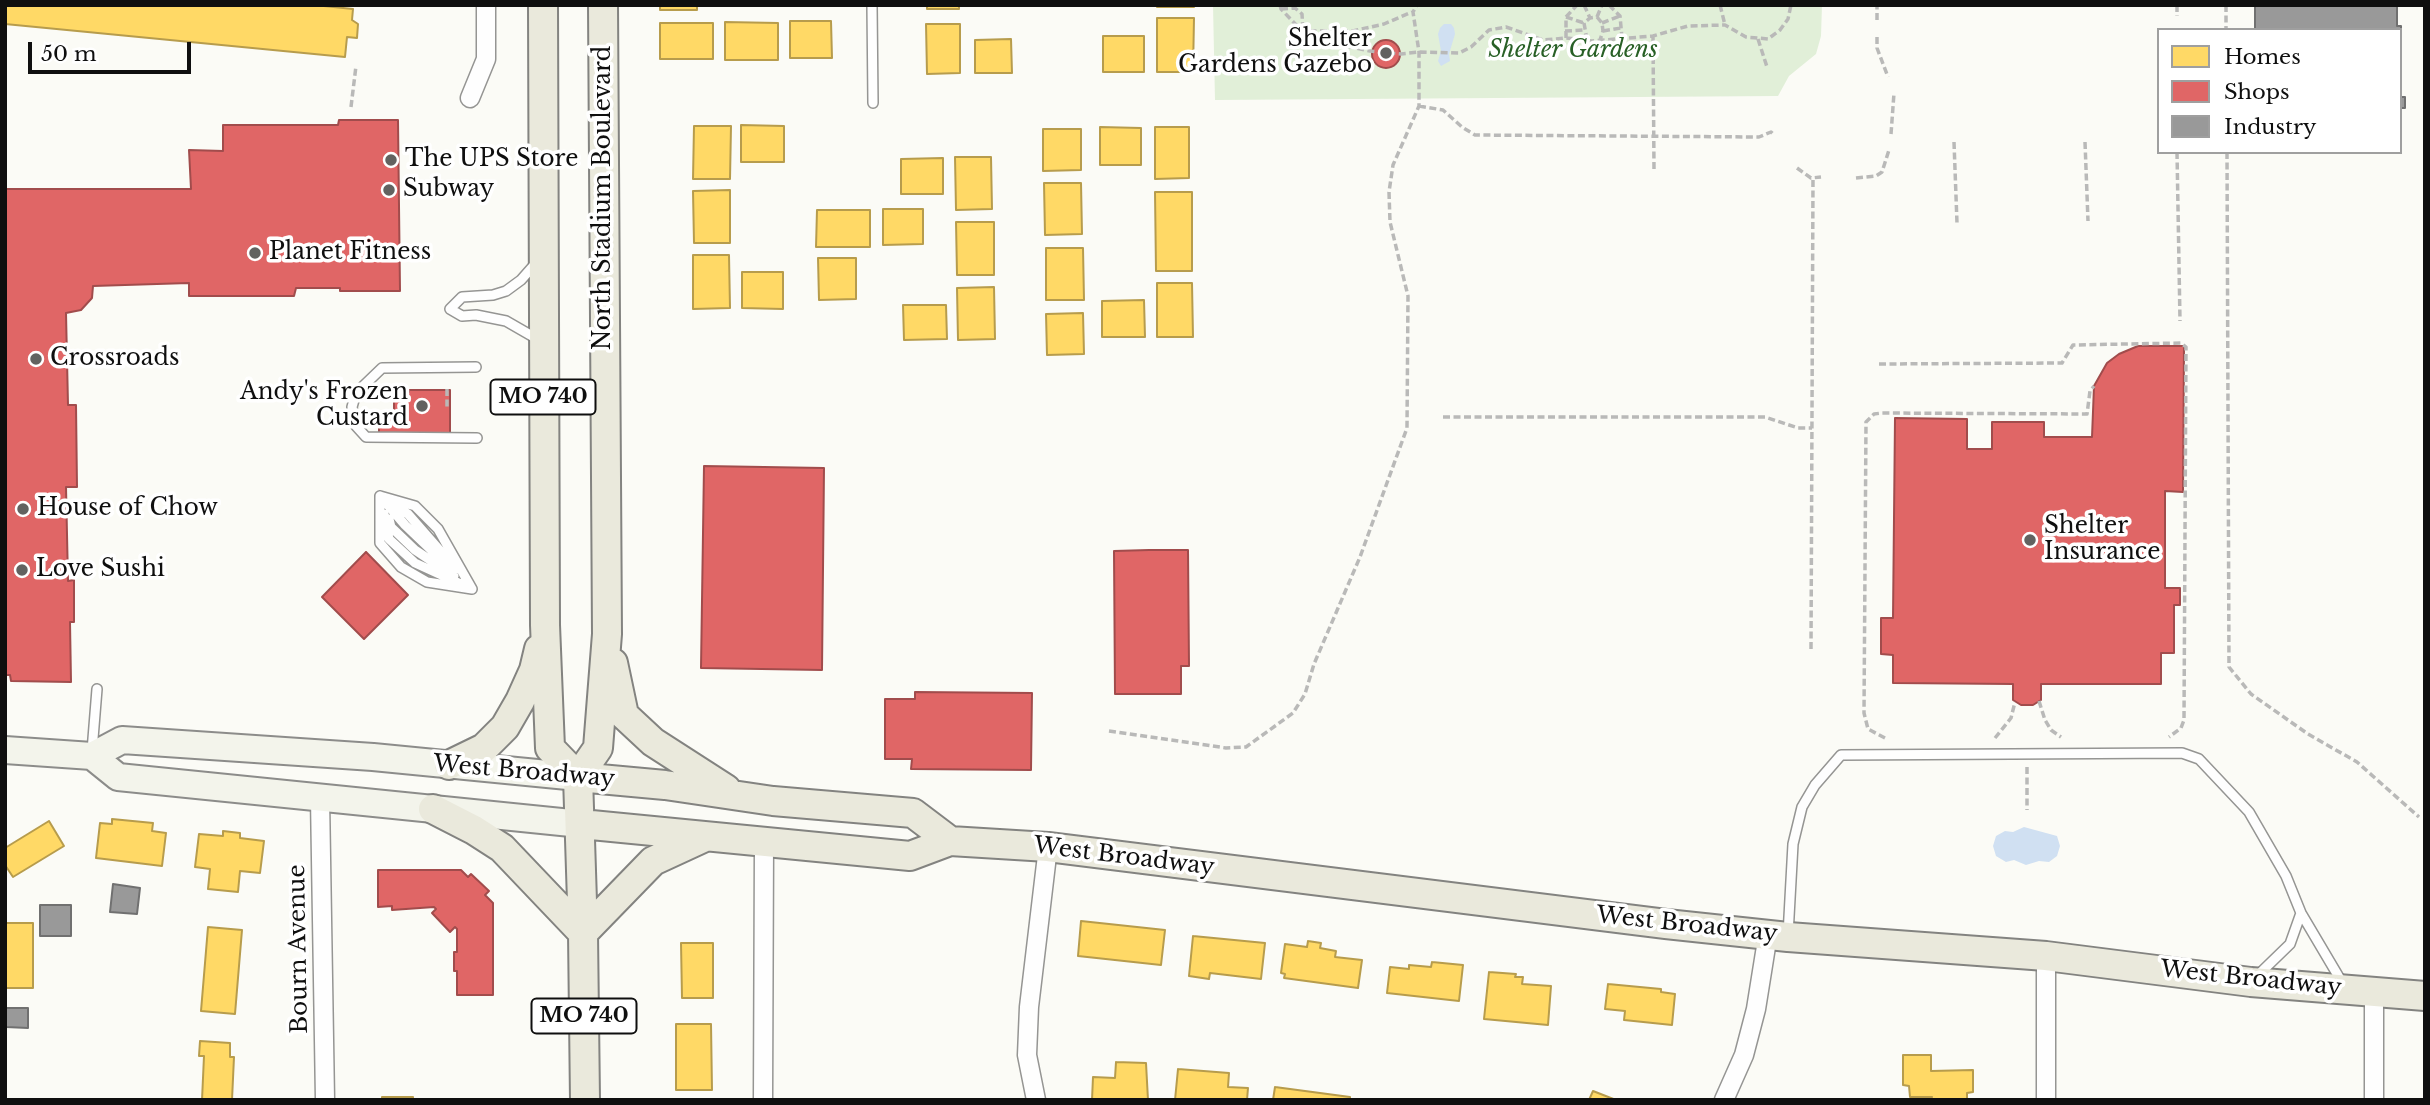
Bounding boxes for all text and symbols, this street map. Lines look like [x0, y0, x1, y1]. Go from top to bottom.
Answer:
place label: Shelter Gardens Gazebo [1178, 26, 1372, 80]
scale bar [32, 28, 194, 72]
legend [2157, 28, 2402, 154]
park label: Shelter Gardens [1488, 37, 1658, 65]
text: 50 m [41, 41, 96, 67]
text: Homes [2224, 44, 2301, 70]
marker: Shelter Gardens Gazebo [1378, 45, 1394, 61]
street label: North Stadium Boulevard [590, 46, 618, 350]
text: Shops [2224, 79, 2290, 105]
text: Industry [2224, 114, 2316, 140]
place label: The UPS Store [405, 146, 578, 174]
marker: The UPS Store [383, 152, 399, 168]
place label: Subway [403, 176, 494, 204]
marker: Subway [381, 182, 397, 198]
place label: Planet Fitness [269, 239, 431, 267]
marker: Planet Fitness [247, 245, 263, 261]
place label: Crossroads [50, 345, 180, 373]
marker: Crossroads [28, 351, 44, 367]
place label: Andy's Frozen Custard [240, 379, 408, 433]
road number: MO 740 [490, 380, 596, 414]
marker: Andy's Frozen Custard [414, 398, 430, 414]
place label: House of Chow [37, 495, 218, 523]
marker: House of Chow [15, 501, 31, 517]
place label: Shelter Insurance [2044, 513, 2160, 567]
marker: Shelter Insurance [2022, 532, 2038, 548]
place label: Love Sushi [36, 556, 165, 584]
marker: Love Sushi [14, 562, 30, 578]
street label: West Broadway [432, 750, 616, 794]
street label: West Broadway [1032, 832, 1216, 882]
street label: Bourn Avenue [284, 864, 314, 1034]
street label: West Broadway [1595, 902, 1779, 948]
street label: West Broadway [2159, 956, 2343, 1002]
road number: MO 740 [532, 998, 636, 1034]

